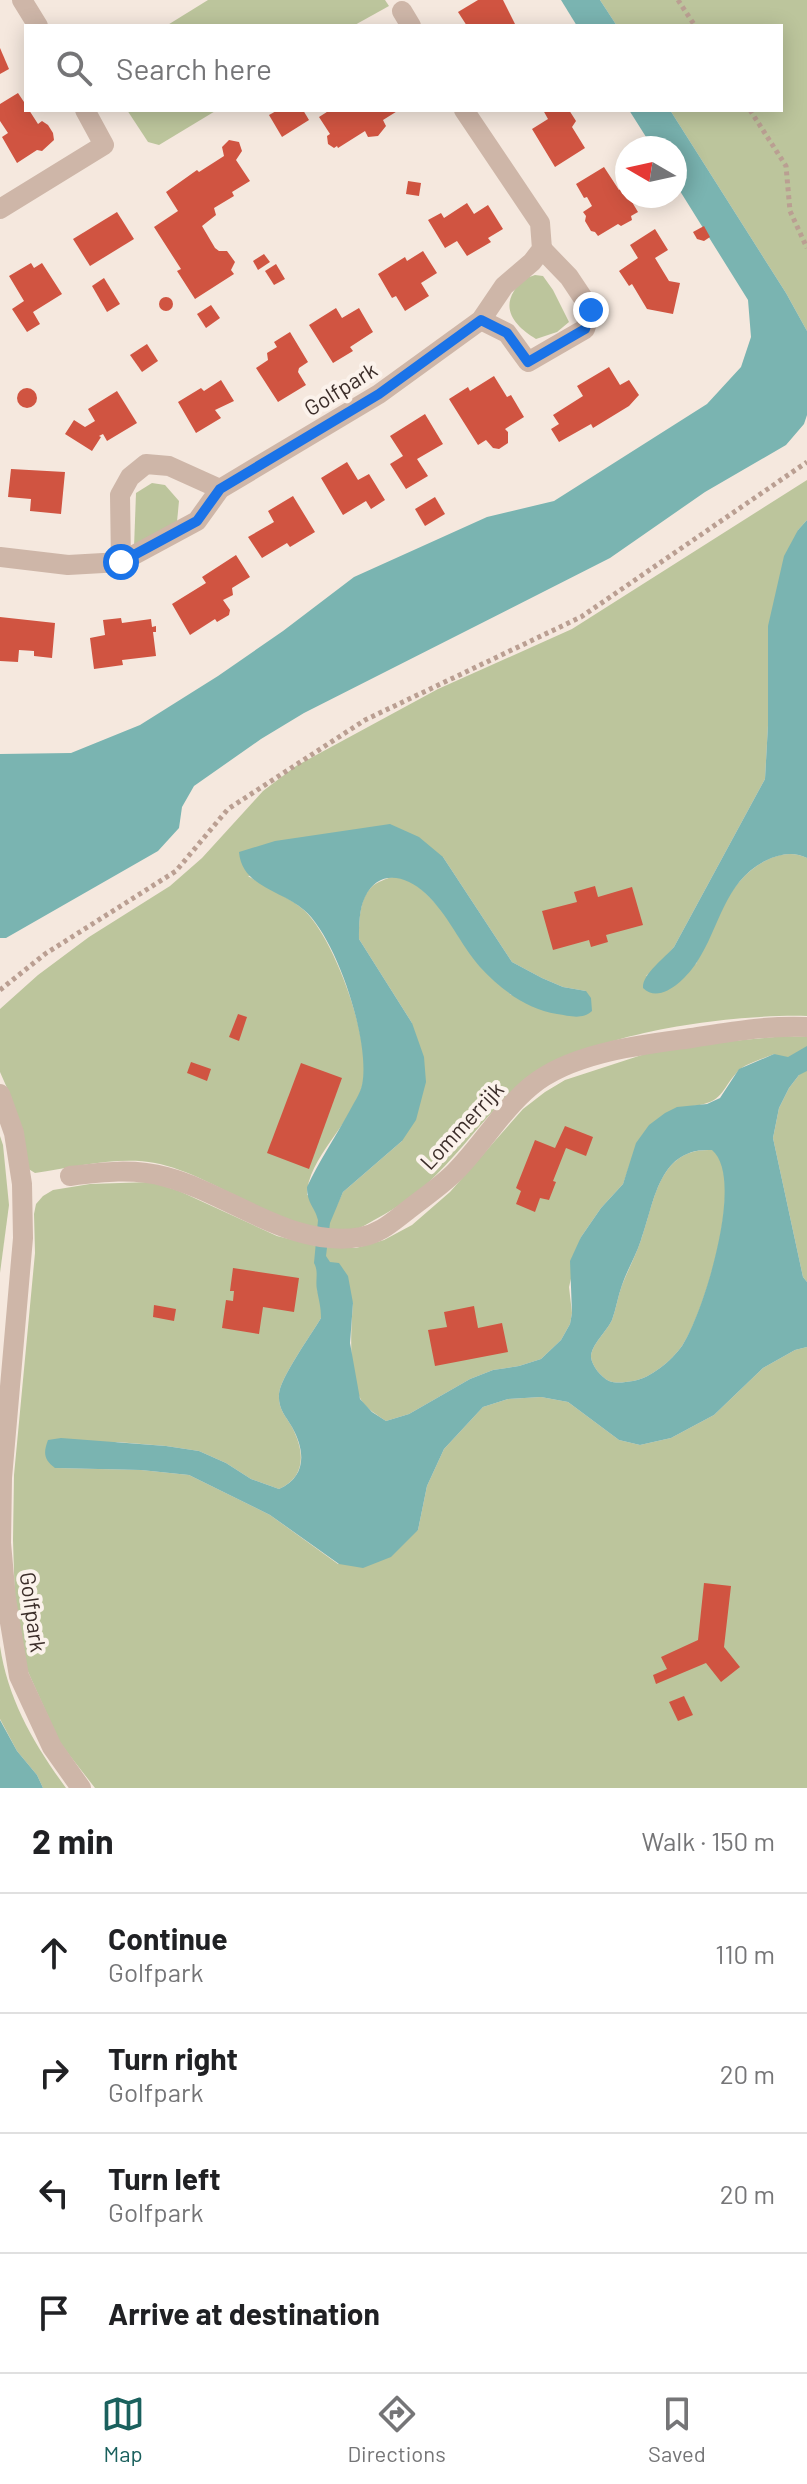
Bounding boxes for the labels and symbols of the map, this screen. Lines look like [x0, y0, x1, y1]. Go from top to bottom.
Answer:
north arrow [615, 136, 687, 208]
route end [573, 292, 609, 328]
street label: Golfpark [299, 356, 381, 420]
route start [103, 544, 139, 580]
street label: Lommerrijk [414, 1076, 508, 1174]
street label: Golfpark [16, 1570, 52, 1654]

